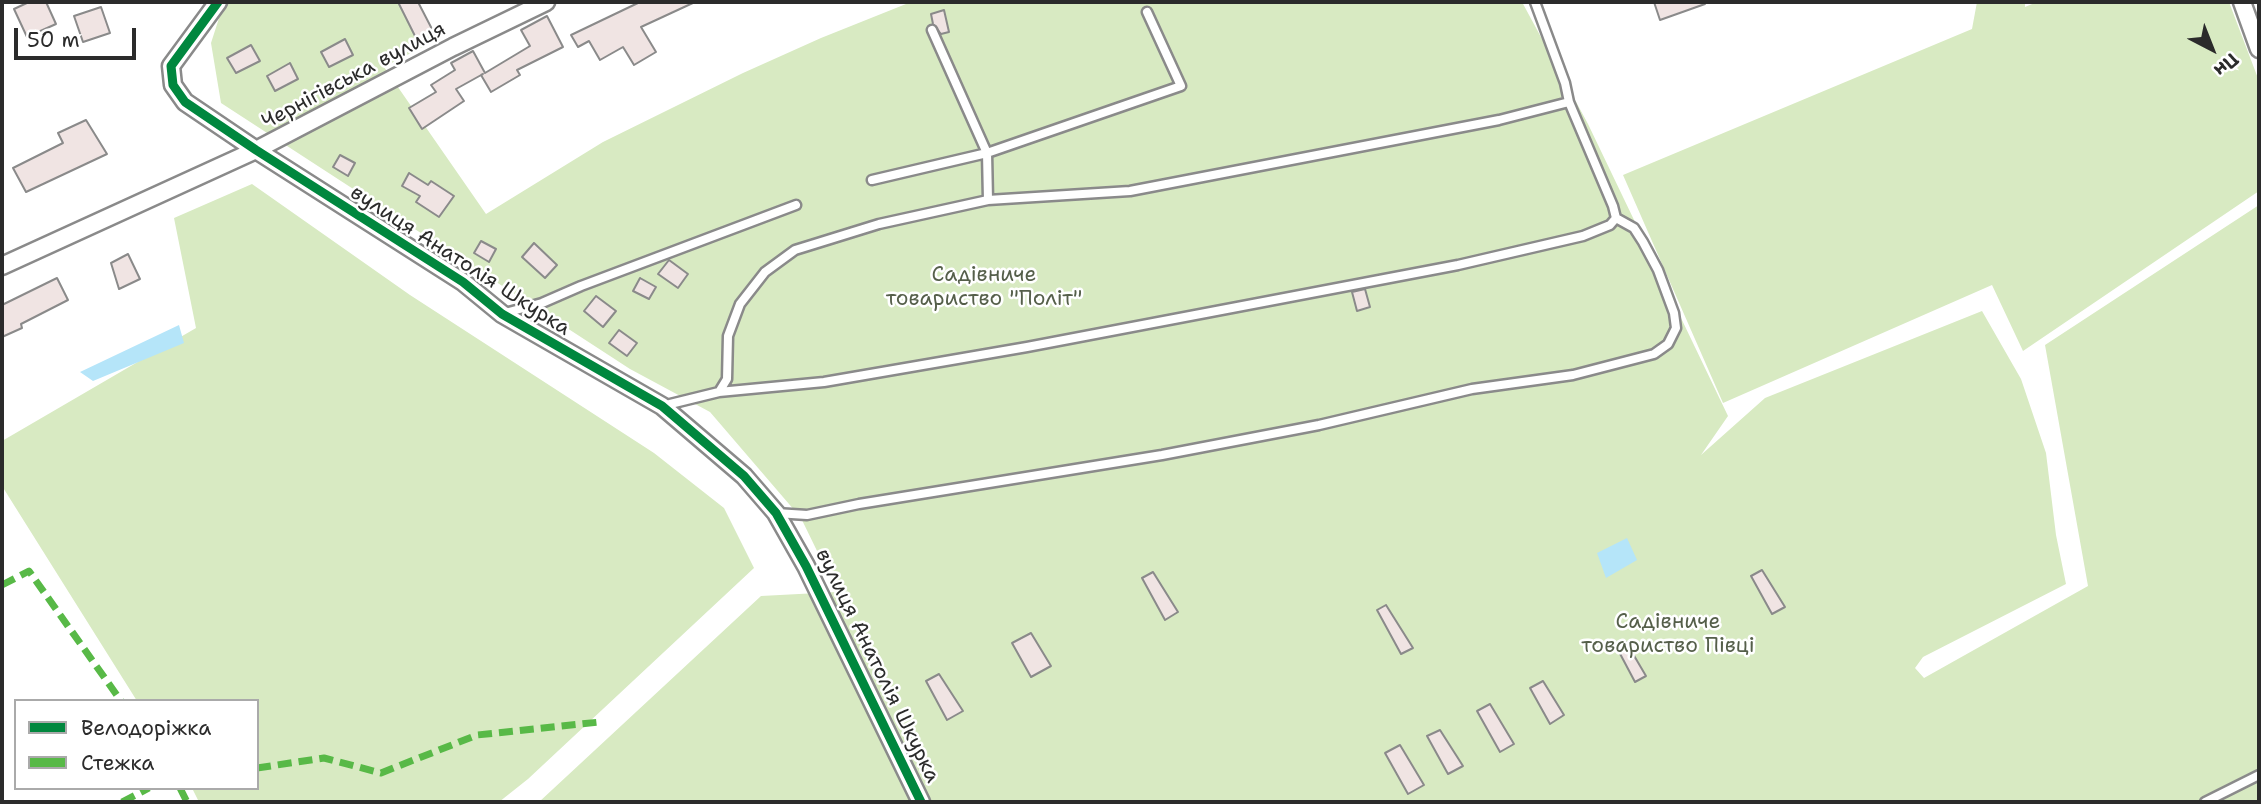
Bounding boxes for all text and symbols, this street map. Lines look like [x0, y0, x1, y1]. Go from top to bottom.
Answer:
scale bar [18, 14, 140, 58]
north arrow [2177, 14, 2247, 84]
street label: Чернігівська вулиця [258, 17, 450, 135]
text: 50 m [27, 26, 80, 54]
text: Пн [2209, 47, 2244, 83]
street label: вулиця Анатолія Шкурка [345, 180, 575, 342]
park label: Садівниче товариство "Політ" [886, 263, 1082, 313]
street label: вулиця Анатолія Шкурка [809, 545, 945, 787]
park label: Садівниче товариство Півці [1581, 610, 1755, 660]
legend [14, 699, 259, 790]
text: Велодоріжка [81, 714, 211, 742]
text: Стежка [81, 749, 154, 777]

